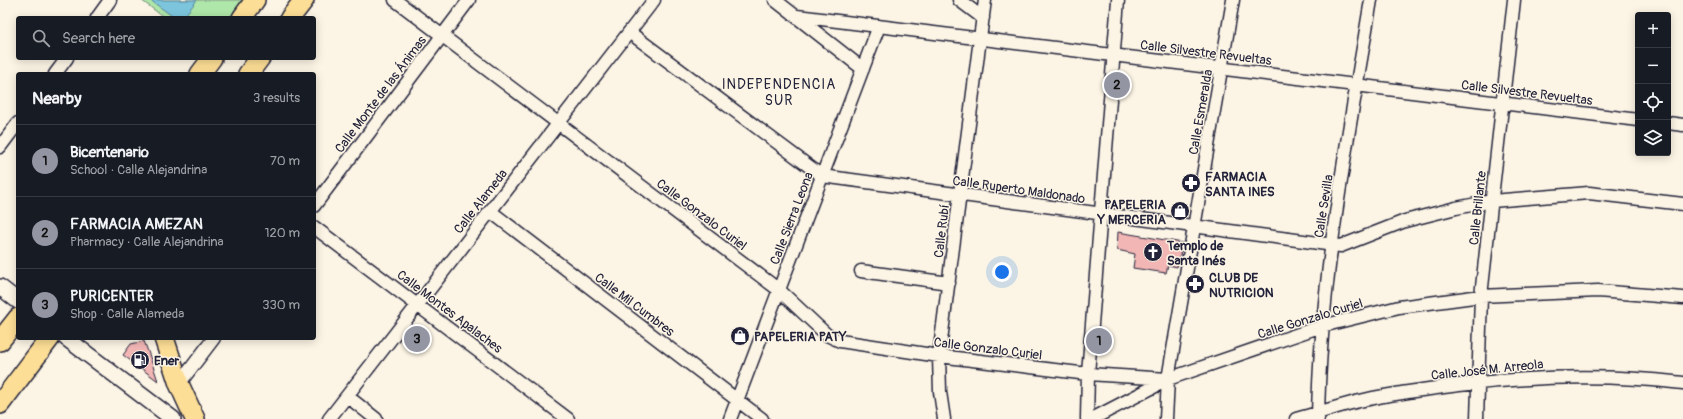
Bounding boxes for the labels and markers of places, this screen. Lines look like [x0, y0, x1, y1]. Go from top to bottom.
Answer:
pin: 2 [1104, 70, 1130, 100]
place label: FARMACIA SANTA INES [1205, 169, 1275, 200]
pharmacy icon: FARMACIA SANTA INES [1180, 172, 1202, 194]
place label: PAPELERIA Y MERCERIA [1097, 197, 1167, 228]
shop icon: PAPELERIA Y MERCERIA [1169, 200, 1191, 222]
place label: Templo de Santa Inés [1166, 238, 1226, 269]
church icon: Templo de Santa Inés [1142, 241, 1164, 263]
place label: CLUB DE NUTRICION [1209, 270, 1274, 301]
pharmacy icon: CLUB DE NUTRICION [1184, 273, 1206, 295]
pin: 3 [404, 324, 430, 354]
shop icon: PAPELERIA PATY [729, 325, 751, 347]
pin: 1 [1086, 326, 1112, 356]
place label: PAPELERIA PATY [754, 329, 847, 345]
fuel station icon: Ener [129, 349, 151, 371]
place label: Ener [154, 353, 180, 369]

